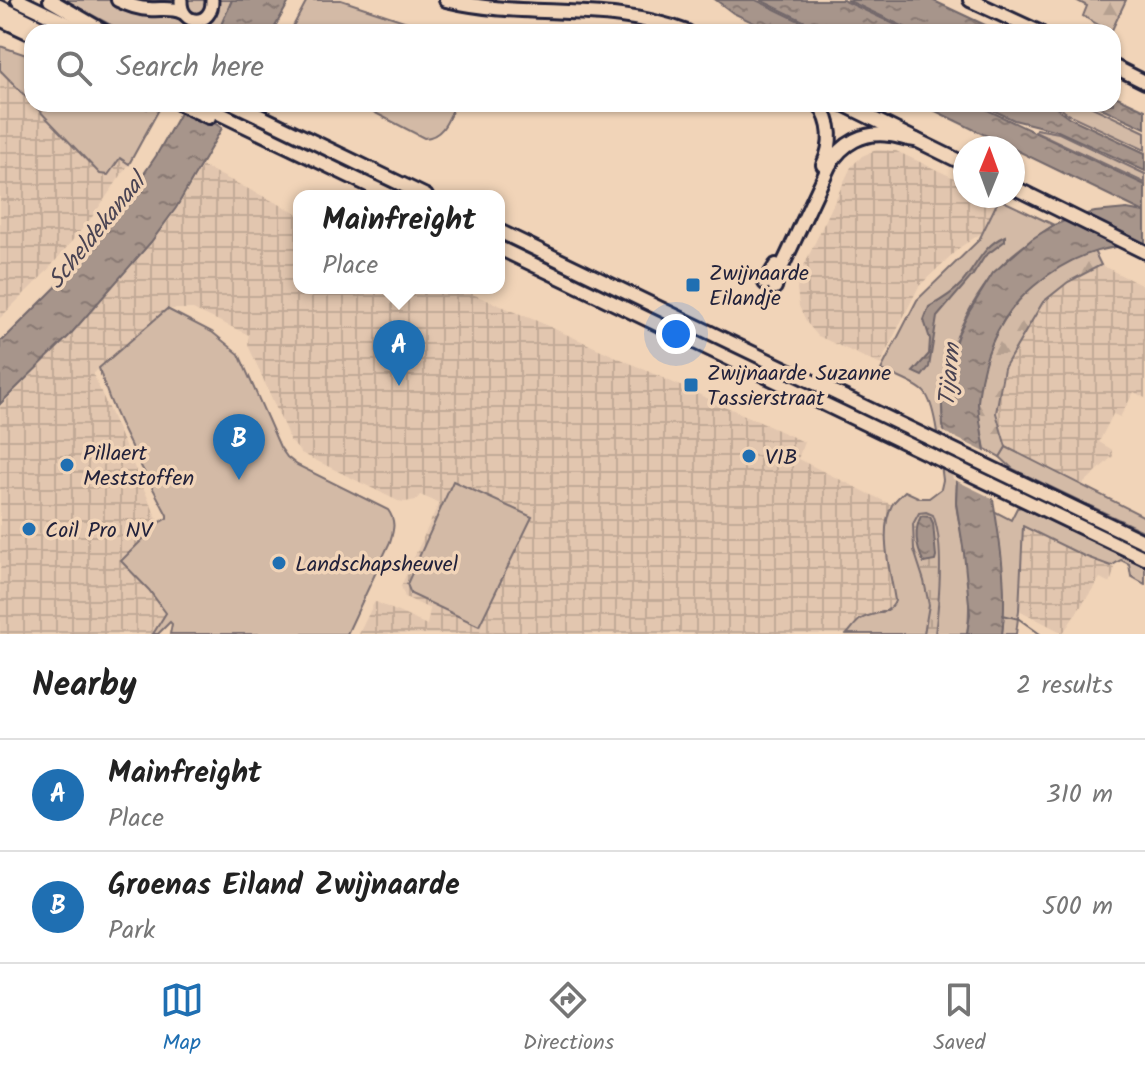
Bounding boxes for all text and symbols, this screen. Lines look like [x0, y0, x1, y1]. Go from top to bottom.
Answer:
search box [24, 24, 1121, 112]
text: Search here [116, 44, 264, 92]
icon: search [52, 46, 96, 90]
north arrow [953, 136, 1025, 208]
water label: Scheldekanaal [38, 162, 159, 298]
popup [293, 190, 505, 294]
text: Mainfreight [322, 197, 476, 245]
text: Place [322, 245, 378, 287]
place label: Zwijnaarde Eilandje [709, 257, 809, 317]
marker: Zwijnaarde Eilandje [684, 276, 702, 294]
your location [656, 314, 696, 354]
pin: A [373, 320, 425, 386]
water label: Tijarm [928, 340, 973, 408]
place label: Zwijnaarde Suzanne Tassierstraat [707, 357, 891, 417]
marker: Zwijnaarde Suzanne Tassierstraat [682, 376, 700, 394]
pin: B [213, 414, 265, 480]
place label: Pillaert Meststoffen [83, 437, 194, 497]
place label: VIB [765, 441, 798, 476]
marker: VIB [740, 447, 758, 465]
marker: Pillaert Meststoffen [58, 456, 76, 474]
place label: Coil Pro NV [45, 514, 155, 549]
marker: Coil Pro NV [20, 520, 38, 538]
place label: Landschapsheuvel [295, 548, 459, 583]
marker: Landschapsheuvel [270, 554, 288, 572]
text: Nearby [32, 659, 137, 713]
text: 2 results [1016, 665, 1113, 707]
text: Mainfreight [108, 750, 262, 798]
text: A [50, 774, 66, 816]
text: 310 m [1046, 774, 1113, 816]
text: Place [108, 798, 164, 840]
text: Groenas Eiland Zwijnaarde [108, 862, 460, 910]
text: B [50, 886, 66, 928]
text: 500 m [1042, 886, 1113, 928]
text: Park [108, 910, 155, 952]
tab: Map [160, 978, 204, 1061]
tab: Directions [523, 978, 614, 1061]
tab: Saved [933, 978, 985, 1061]

